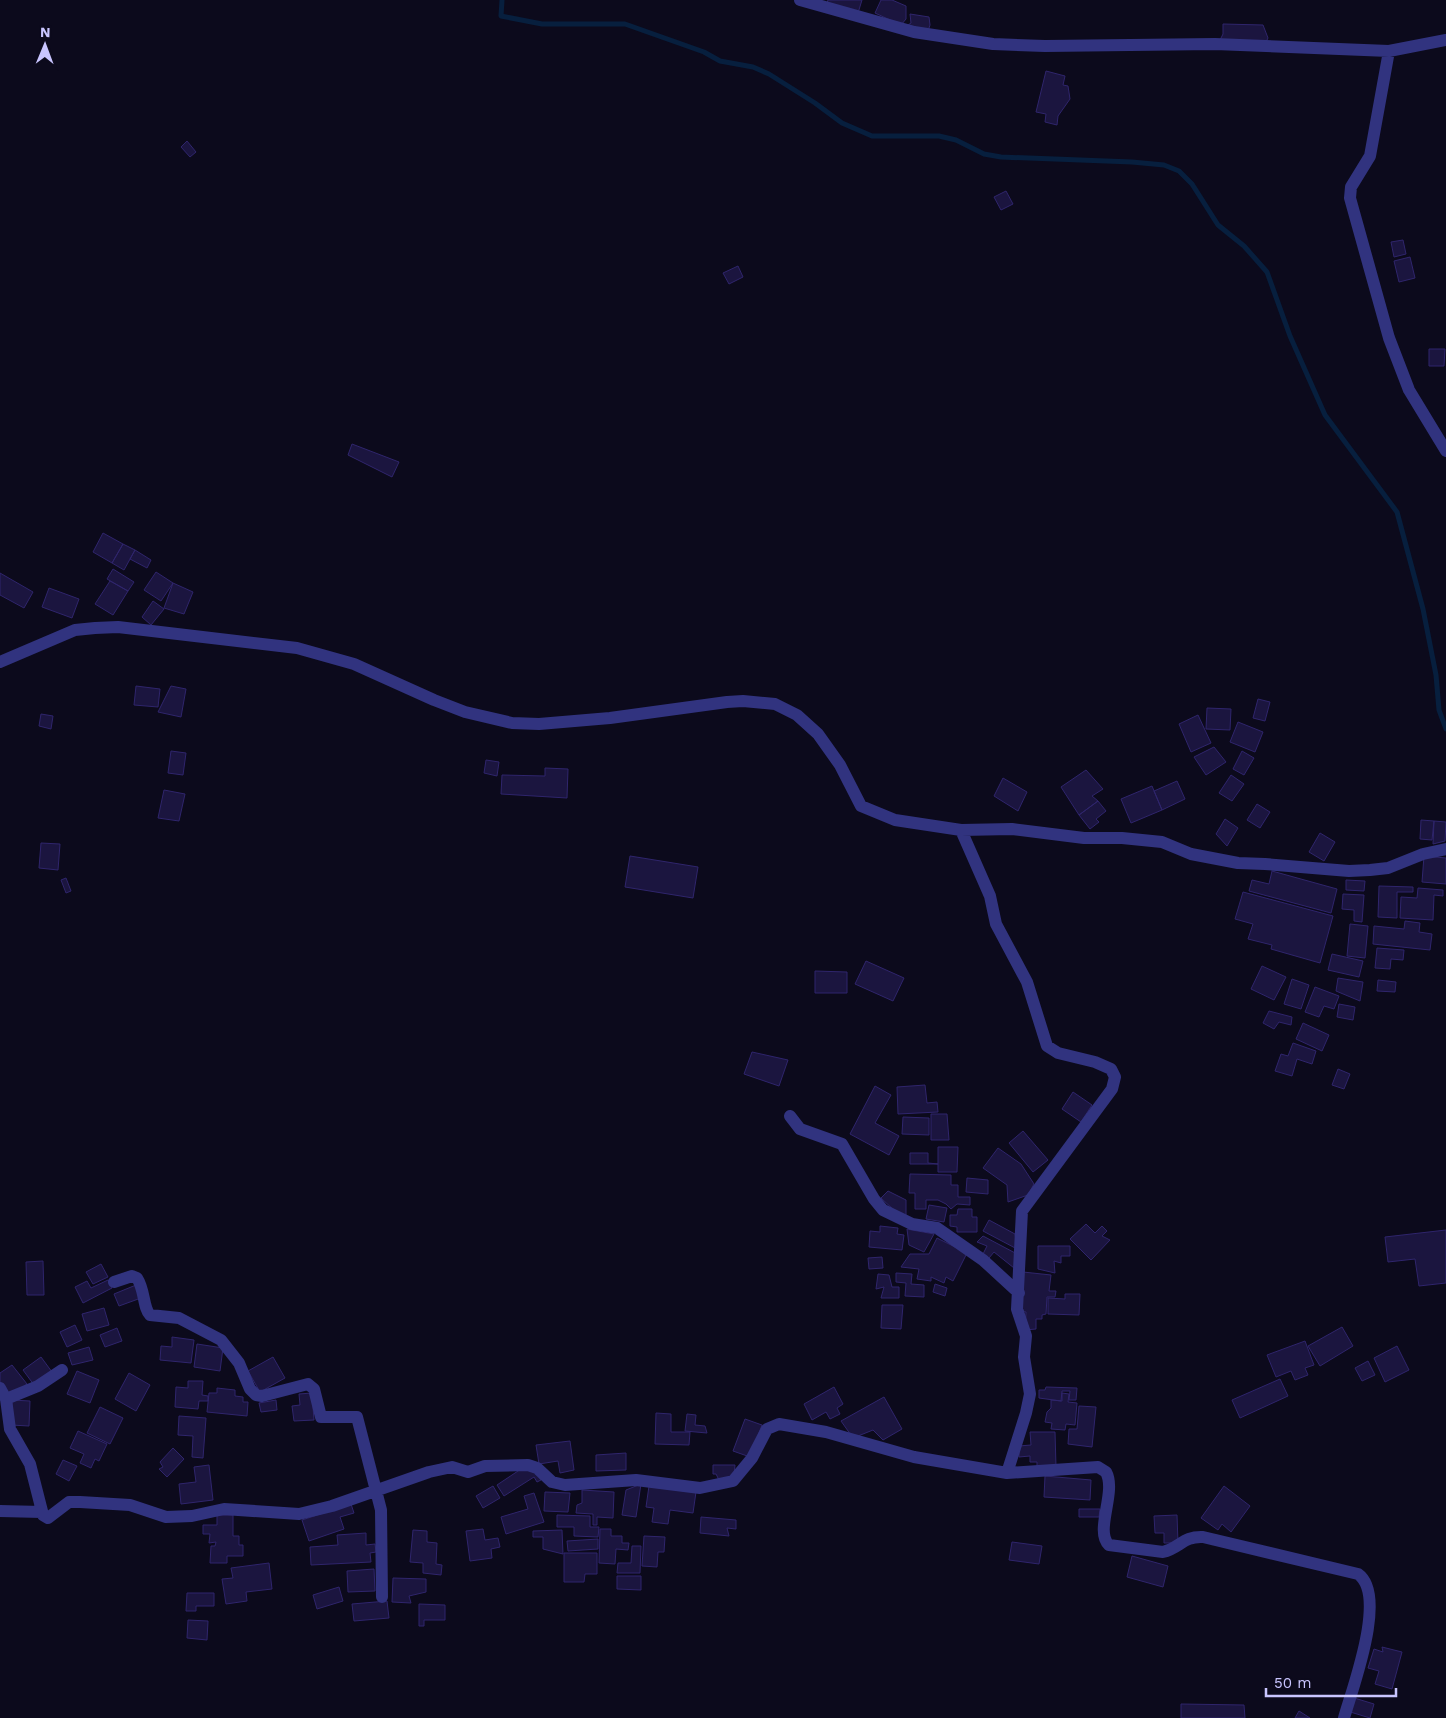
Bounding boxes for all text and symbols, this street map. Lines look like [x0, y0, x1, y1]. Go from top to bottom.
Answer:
north arrow [20, 20, 70, 70]
text: N [40, 24, 51, 40]
scale bar [1266, 1666, 1396, 1698]
text: 50 m [1274, 1674, 1311, 1692]

